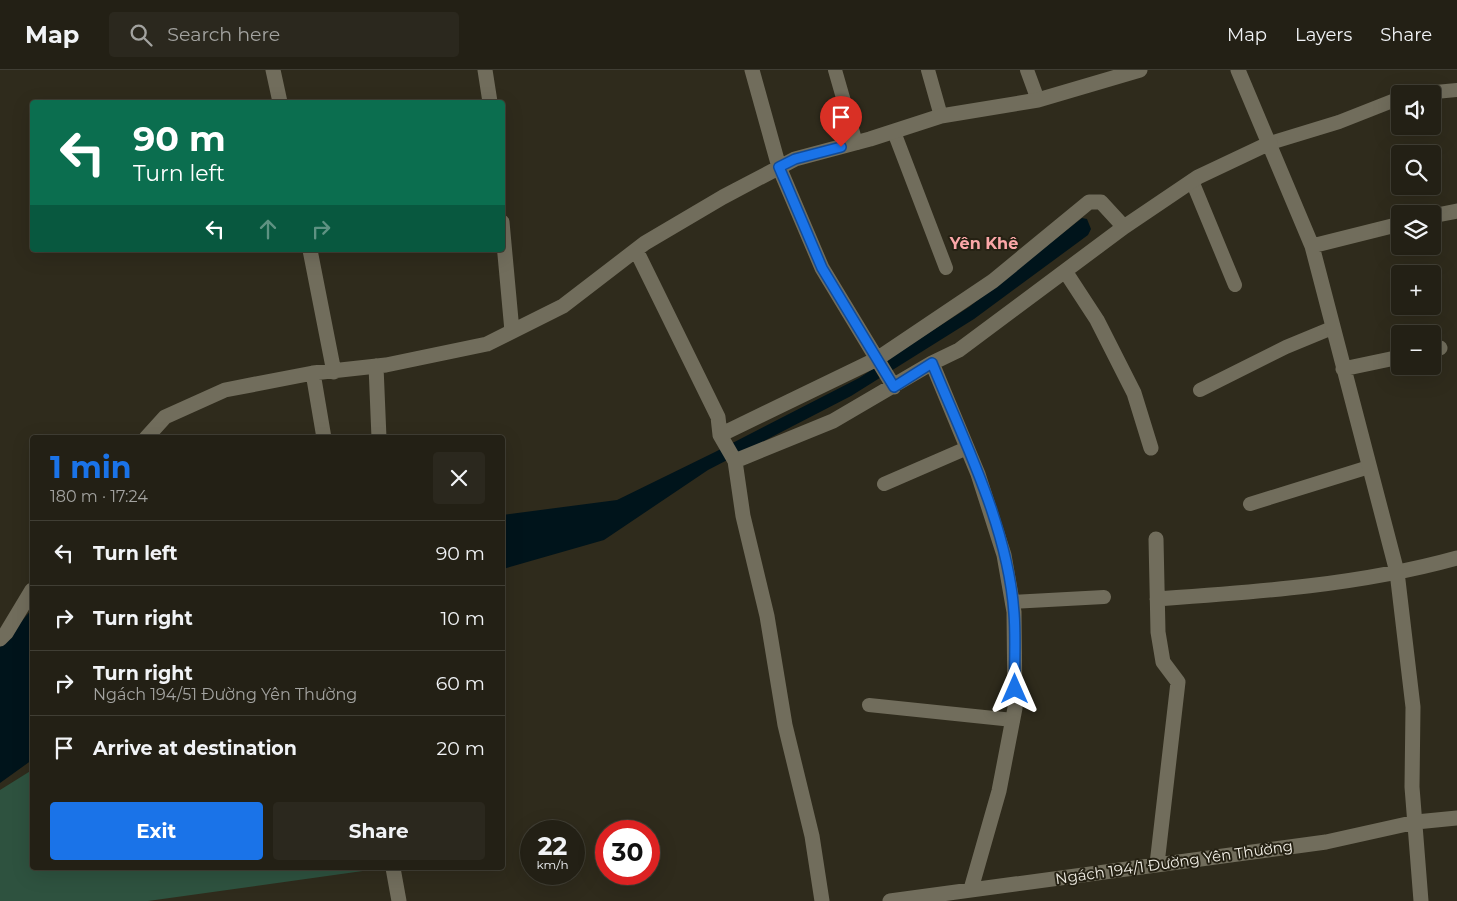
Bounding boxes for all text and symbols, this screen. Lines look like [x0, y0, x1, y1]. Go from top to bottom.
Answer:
search box [109, 12, 459, 57]
text: Map [25, 20, 79, 49]
icon: search [127, 21, 155, 49]
text: Search here [167, 23, 280, 46]
text: Map [1227, 24, 1267, 46]
text: Layers [1295, 24, 1352, 46]
text: Share [1380, 24, 1432, 46]
map controls [1391, 85, 1441, 375]
button: sound [1391, 85, 1441, 135]
pin [820, 96, 862, 147]
icon: arrive [827, 103, 855, 131]
text: 90 m [133, 117, 226, 160]
icon: left [50, 120, 115, 185]
button: search [1391, 145, 1441, 195]
text: Turn left [133, 160, 225, 187]
button: layers [1391, 205, 1441, 255]
icon: left [201, 215, 229, 243]
icon: ahead [254, 215, 282, 243]
icon: right [307, 215, 335, 243]
district label: Yên Khê [949, 234, 1018, 253]
button: + [1391, 265, 1441, 315]
button: − [1391, 325, 1441, 375]
text: 1 min [50, 449, 131, 486]
button: close [433, 452, 485, 504]
text: 180 m · 17:24 [50, 487, 148, 506]
icon: left [50, 539, 78, 567]
text: Turn left [93, 542, 178, 565]
text: 90 m [436, 542, 485, 565]
icon: right [50, 604, 78, 632]
text: Turn right [93, 607, 193, 630]
text: 10 m [440, 607, 485, 630]
text: Turn right [93, 662, 193, 685]
position arrow [988, 662, 1040, 714]
icon: right [50, 669, 78, 697]
text: 60 m [436, 672, 485, 695]
text: Ngách 194/51 Đường Yên Thường [93, 685, 357, 704]
icon: arrive [50, 734, 78, 762]
text: Arrive at destination [93, 737, 297, 760]
text: 20 m [437, 737, 485, 760]
button: Exit [50, 802, 263, 860]
button: Share [273, 802, 485, 860]
speed limit sign: 30 [595, 820, 660, 885]
text: 22 [538, 831, 567, 861]
street label: Ngách 194/1 Đường Yên Thường [1054, 836, 1294, 888]
text: km/h [536, 857, 569, 872]

